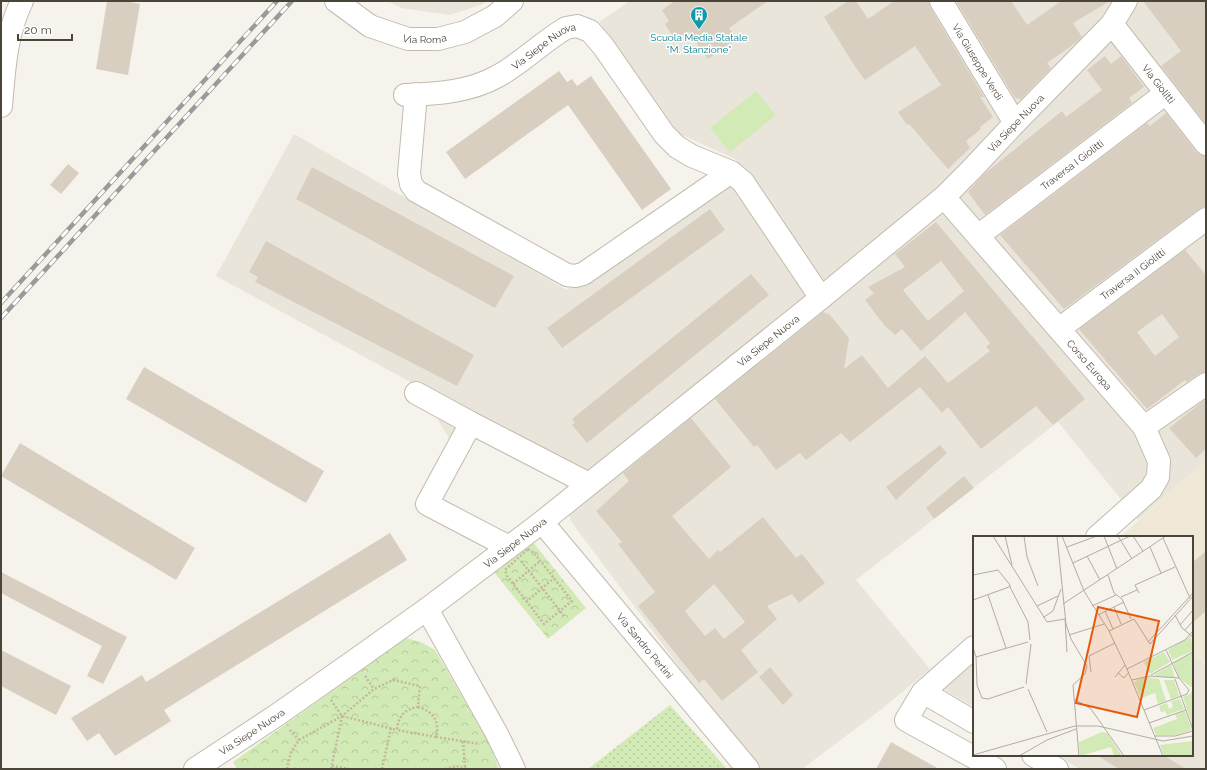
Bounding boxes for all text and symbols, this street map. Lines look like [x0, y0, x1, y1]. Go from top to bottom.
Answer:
building icon: Scuola Media Statale "M. Stanzione" [689, 5, 709, 30]
scale bar [18, 16, 72, 42]
street label: Via Siepe Nuova [510, 21, 577, 72]
street label: Via Giuseppe Verdi [950, 22, 1005, 102]
text: 20 m [24, 23, 52, 37]
street label: Via Roma [401, 32, 448, 45]
place label: Scuola Media Statale "M. Stanzione" [650, 32, 748, 55]
street label: Via Giolitti [1140, 63, 1177, 106]
street label: Via Siepe Nuova [986, 92, 1046, 154]
street label: Traversa I Giolitti [1039, 138, 1106, 192]
street label: Traversa II Giolitti [1098, 246, 1168, 302]
street label: Via Siepe Nuova [735, 313, 801, 369]
street label: Corso Europa [1065, 338, 1114, 392]
street label: Via Siepe Nuova [482, 516, 549, 570]
inset map [973, 536, 1193, 756]
street label: Via Sandro Pertini [614, 611, 675, 681]
street label: Via Siepe Nuova [217, 706, 287, 757]

